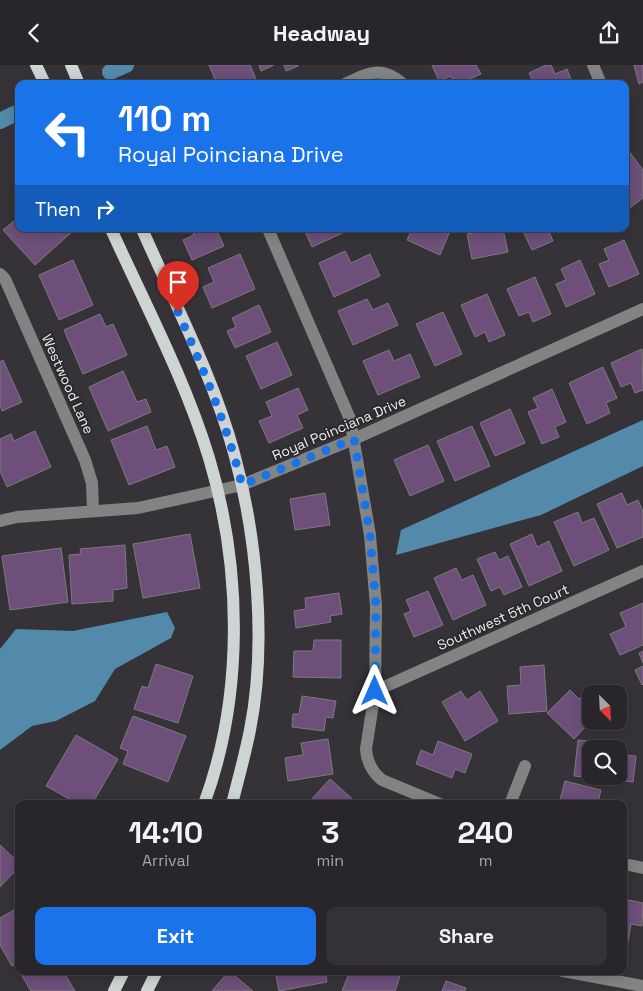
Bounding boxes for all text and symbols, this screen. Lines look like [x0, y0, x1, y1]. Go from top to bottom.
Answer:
icon: back [20, 19, 48, 47]
text: Headway [273, 19, 370, 47]
icon: share [595, 19, 623, 47]
text: 110 m [118, 97, 211, 141]
icon: left [35, 100, 100, 165]
text: Royal Poinciana Drive [118, 140, 344, 168]
icon: right [91, 195, 119, 223]
text: Then [35, 197, 81, 222]
pin [157, 261, 199, 312]
icon: arrive [164, 268, 192, 296]
street label: Westwood Lane [38, 331, 98, 437]
street label: Royal Poinciana Drive [269, 392, 409, 464]
street label: Southwest 5th Court [434, 580, 572, 654]
position arrow [348, 664, 400, 716]
north arrow [582, 685, 628, 730]
map controls [582, 685, 627, 785]
button: search [582, 740, 627, 785]
text: 14:10 [129, 813, 203, 852]
text: 3 [321, 813, 339, 852]
text: 240 [458, 813, 513, 852]
text: Arrival [142, 850, 190, 871]
text: min [317, 850, 344, 871]
text: m [479, 850, 492, 871]
button: Exit [35, 907, 316, 965]
button: Share [326, 907, 607, 965]

